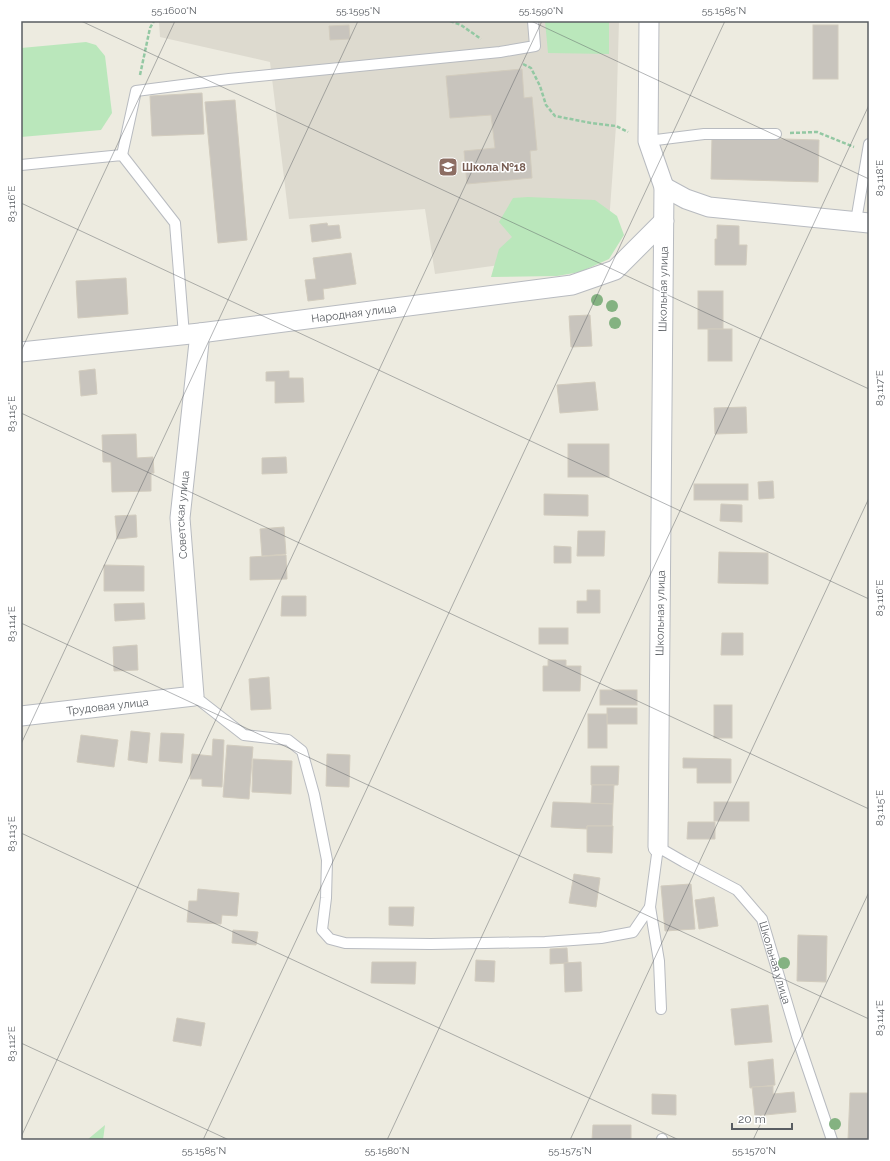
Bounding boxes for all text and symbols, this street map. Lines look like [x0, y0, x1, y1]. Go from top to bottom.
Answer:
text: 55.1600°N [151, 5, 197, 16]
text: 55.1595°N [336, 5, 380, 16]
text: 55.1590°N [519, 5, 563, 16]
text: 55.1585°N [702, 5, 746, 16]
school or university icon: Школа №18 [437, 156, 459, 178]
text: 83.118°E [874, 160, 885, 196]
place label: Школа №18 [462, 161, 526, 174]
text: 83.116°E [6, 186, 17, 222]
street label: Школьная улица [656, 246, 671, 332]
street label: Народная улица [310, 302, 397, 326]
text: 83.117°E [874, 370, 885, 406]
text: 83.115°E [6, 396, 17, 432]
street label: Советская улица [174, 470, 192, 559]
street label: Школьная улица [653, 570, 668, 656]
text: 83.116°E [874, 580, 885, 616]
text: 83.114°E [6, 606, 17, 642]
street label: Трудовая улица [66, 695, 149, 718]
text: 83.115°E [874, 790, 885, 826]
text: 83.113°E [6, 816, 17, 852]
street label: Школьная улица [756, 920, 793, 1006]
text: 83.114°E [874, 1000, 885, 1036]
text: 83.112°E [6, 1026, 17, 1062]
scale bar [732, 1105, 792, 1131]
text: 20 m [738, 1112, 766, 1126]
text: 55.1585°N [182, 1145, 226, 1156]
text: 55.1580°N [365, 1145, 409, 1156]
text: 55.1575°N [548, 1145, 592, 1156]
text: 55.1570°N [732, 1145, 776, 1156]

